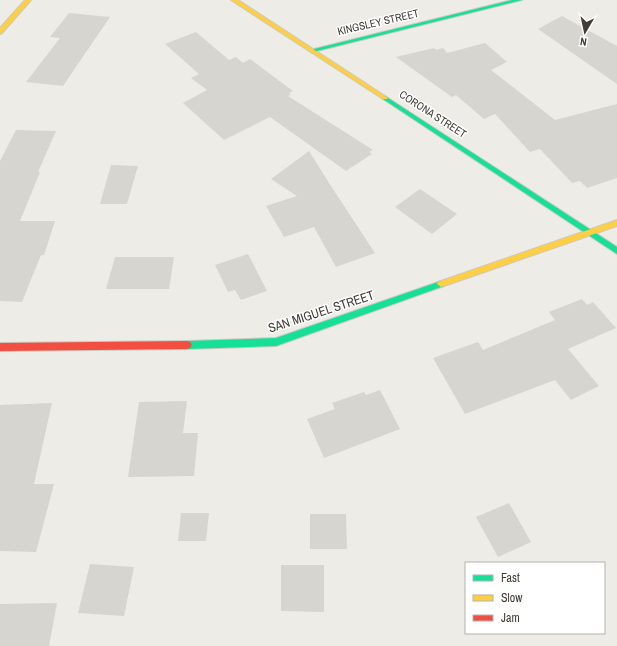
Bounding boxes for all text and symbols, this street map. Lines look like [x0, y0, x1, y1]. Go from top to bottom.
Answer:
street label: KINGSLEY STREET [336, 6, 421, 38]
north arrow [565, 12, 605, 52]
text: N [579, 34, 588, 49]
street label: CORONA STREET [397, 87, 470, 141]
street label: SAN MIGUEL STREET [266, 286, 377, 337]
legend [465, 562, 605, 634]
text: Fast [501, 570, 520, 586]
text: Slow [501, 590, 523, 606]
text: Jam [501, 610, 520, 626]

